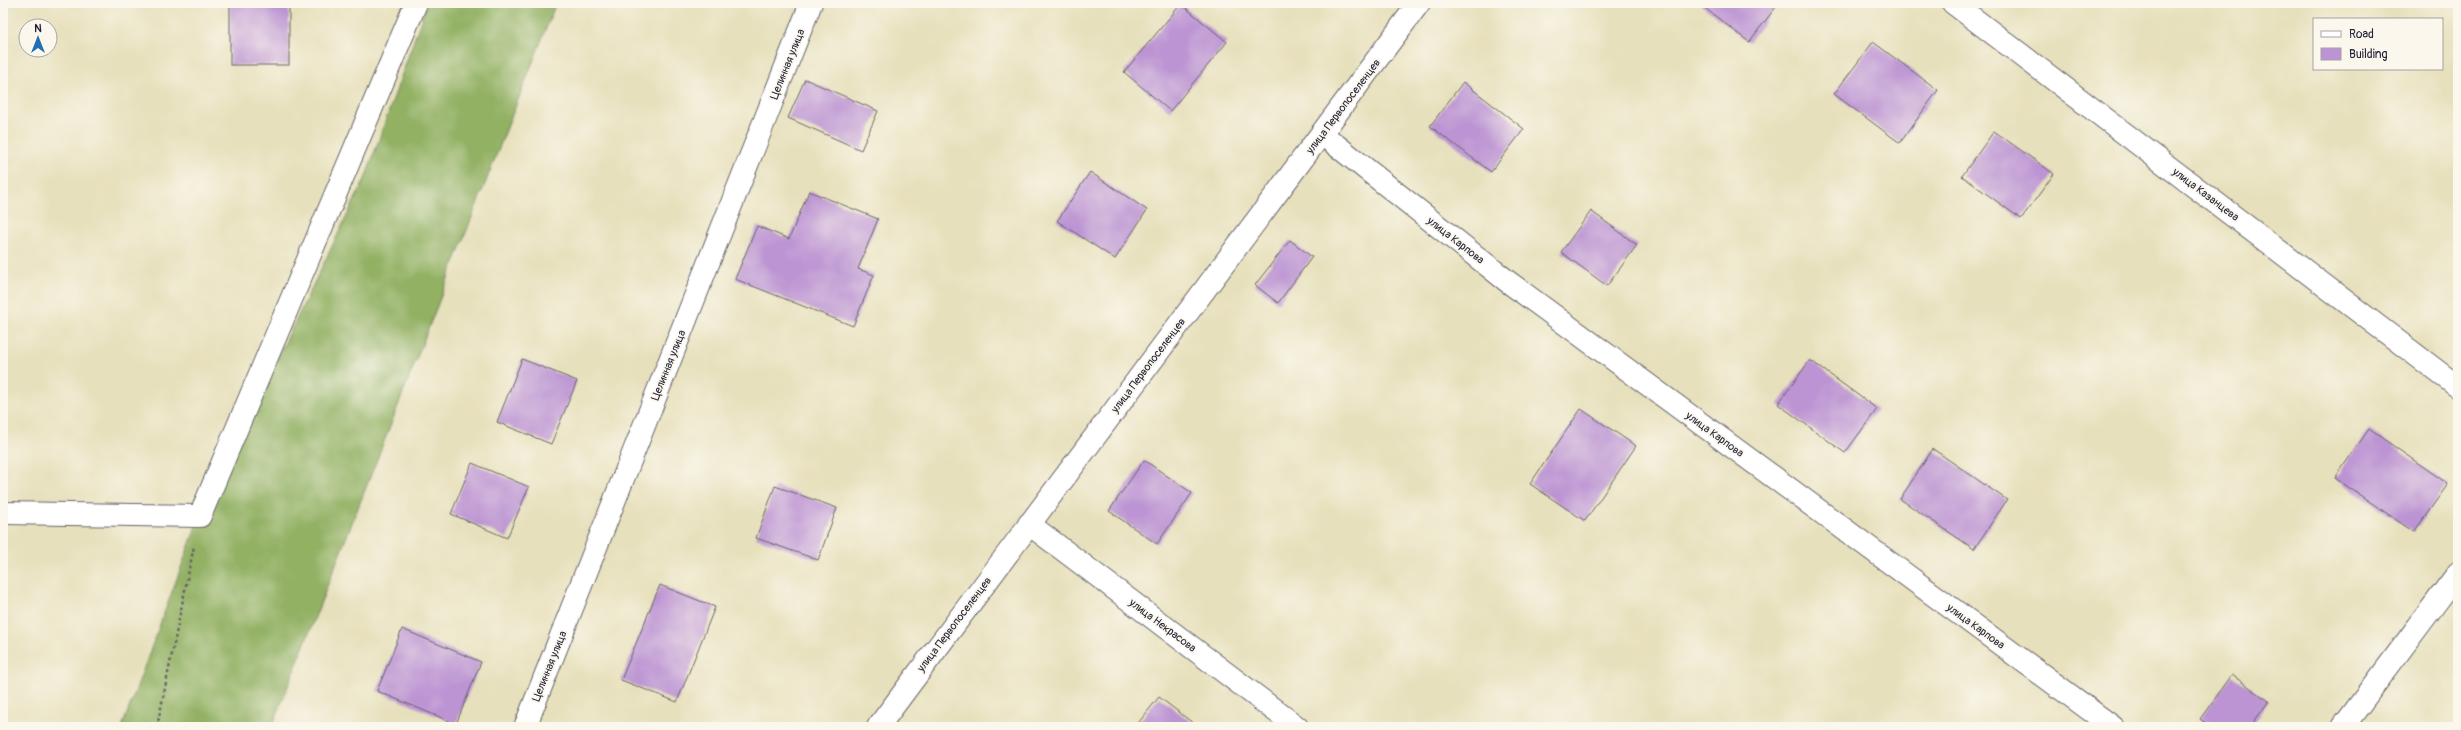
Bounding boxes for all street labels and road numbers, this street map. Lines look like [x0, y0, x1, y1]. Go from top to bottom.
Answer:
street label: Целинная улица [767, 27, 808, 101]
street label: улица Первопоселенцев [1303, 56, 1383, 157]
street label: улица Казанцева [2169, 165, 2242, 224]
street label: улица Карпова [1424, 214, 1487, 267]
street label: улица Первопоселенцев [1108, 315, 1188, 416]
street label: Целинная улица [648, 328, 689, 402]
street label: улица Карпова [1682, 408, 1746, 460]
street label: улица Первопоселенцев [914, 574, 994, 675]
street label: улица Некрасова [1126, 595, 1199, 655]
street label: улица Карпова [1943, 600, 2007, 652]
street label: Целинная улица [529, 629, 570, 703]

